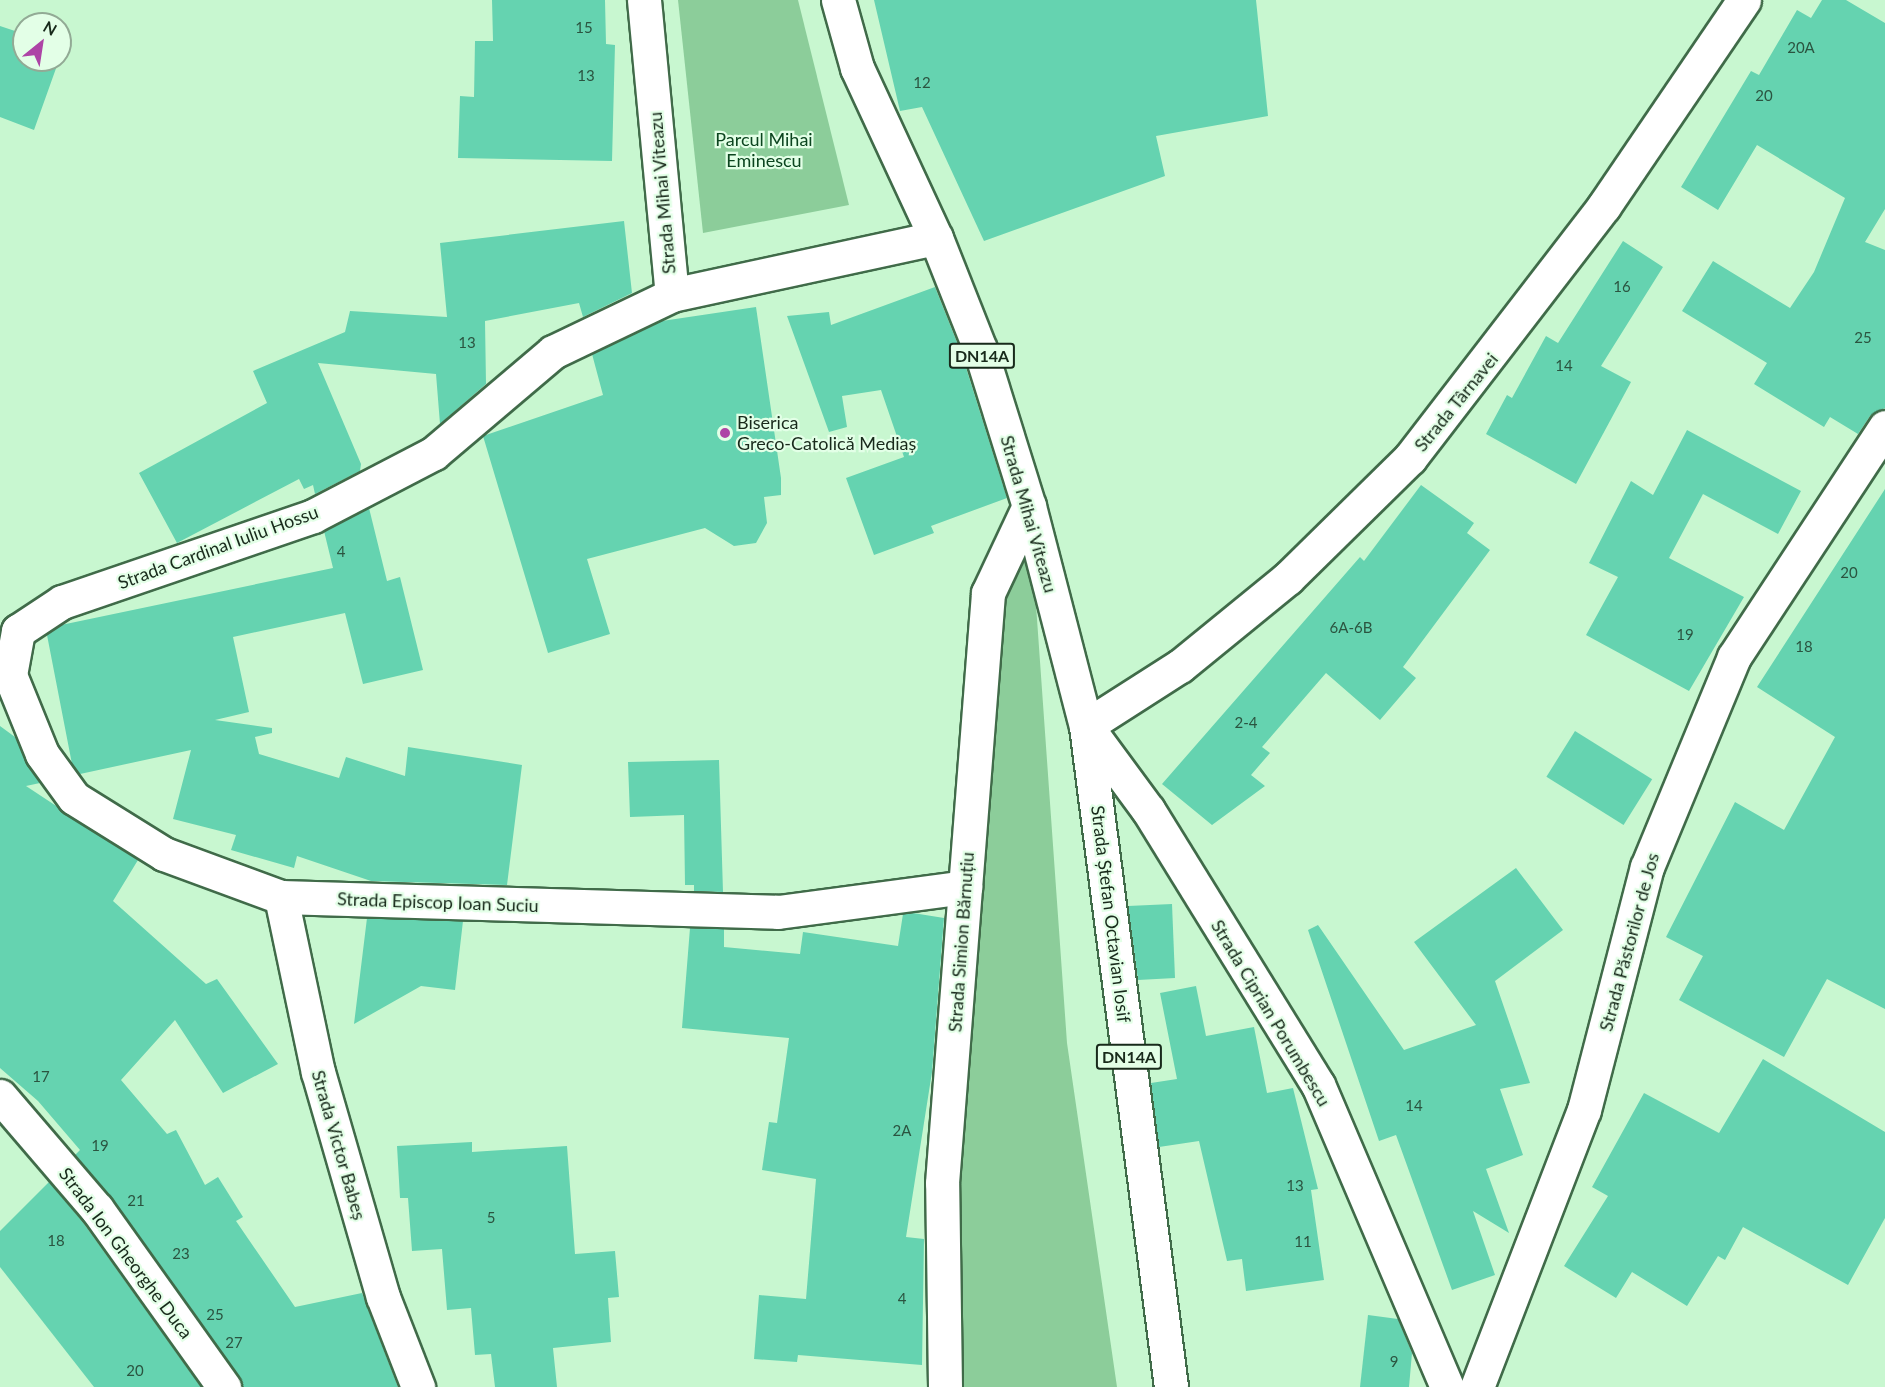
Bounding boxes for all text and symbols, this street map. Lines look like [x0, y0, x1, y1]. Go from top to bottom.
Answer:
north arrow [12, 12, 72, 72]
text: N [40, 16, 60, 39]
house number: 15 [575, 19, 593, 37]
house number: 20A [1787, 39, 1815, 57]
house number: 13 [577, 67, 595, 85]
house number: 12 [913, 74, 931, 92]
house number: 20 [1755, 87, 1773, 105]
street label: Strada Mihai Viteazu [644, 111, 680, 275]
park label: Parcul Mihai Eminescu [715, 129, 813, 172]
house number: 16 [1613, 278, 1631, 296]
house number: 25 [1854, 329, 1872, 347]
house number: 13 [458, 334, 476, 352]
road number: DN14A [948, 343, 1016, 369]
street label: Strada Târnavei [1410, 348, 1502, 456]
house number: 14 [1555, 357, 1573, 375]
place label: Biserica Greco-Catolică Mediaș [737, 412, 916, 454]
marker: Biserica Greco-Catolică Mediaș [718, 426, 732, 440]
street label: Strada Mihai Viteazu [996, 433, 1062, 595]
street label: Strada Cardinal Iuliu Hossu [115, 501, 321, 593]
house number: 4 [337, 543, 345, 561]
house number: 20 [1840, 564, 1858, 582]
house number: 6A-6B [1330, 619, 1372, 637]
house number: 19 [1676, 626, 1694, 644]
house number: 18 [1795, 638, 1813, 656]
house number: 2-4 [1235, 714, 1257, 732]
street label: Strada Ștefan Octavian Iosif [1087, 804, 1135, 1024]
street label: Strada Păstorilor de Jos [1595, 850, 1663, 1034]
street label: Strada Simion Bărnuțiu [944, 851, 978, 1033]
street label: Strada Episcop Ioan Suciu [337, 888, 539, 916]
street label: Strada Ciprian Porumbescu [1207, 916, 1335, 1110]
road number: DN14A [1094, 1044, 1164, 1070]
street label: Strada Victor Babeș [307, 1067, 371, 1223]
house number: 17 [32, 1068, 50, 1086]
house number: 14 [1405, 1097, 1423, 1115]
house number: 2A [893, 1122, 911, 1140]
house number: 19 [91, 1137, 109, 1155]
street label: Strada Ion Gheorghe Duca [55, 1163, 197, 1343]
house number: 13 [1286, 1177, 1304, 1195]
house number: 21 [127, 1192, 145, 1210]
house number: 5 [487, 1209, 495, 1227]
house number: 18 [47, 1232, 65, 1250]
house number: 11 [1294, 1233, 1312, 1251]
house number: 23 [172, 1245, 190, 1263]
house number: 4 [898, 1290, 906, 1308]
house number: 25 [206, 1306, 224, 1324]
house number: 27 [225, 1334, 243, 1352]
house number: 9 [1390, 1353, 1398, 1371]
house number: 20 [126, 1362, 144, 1380]

